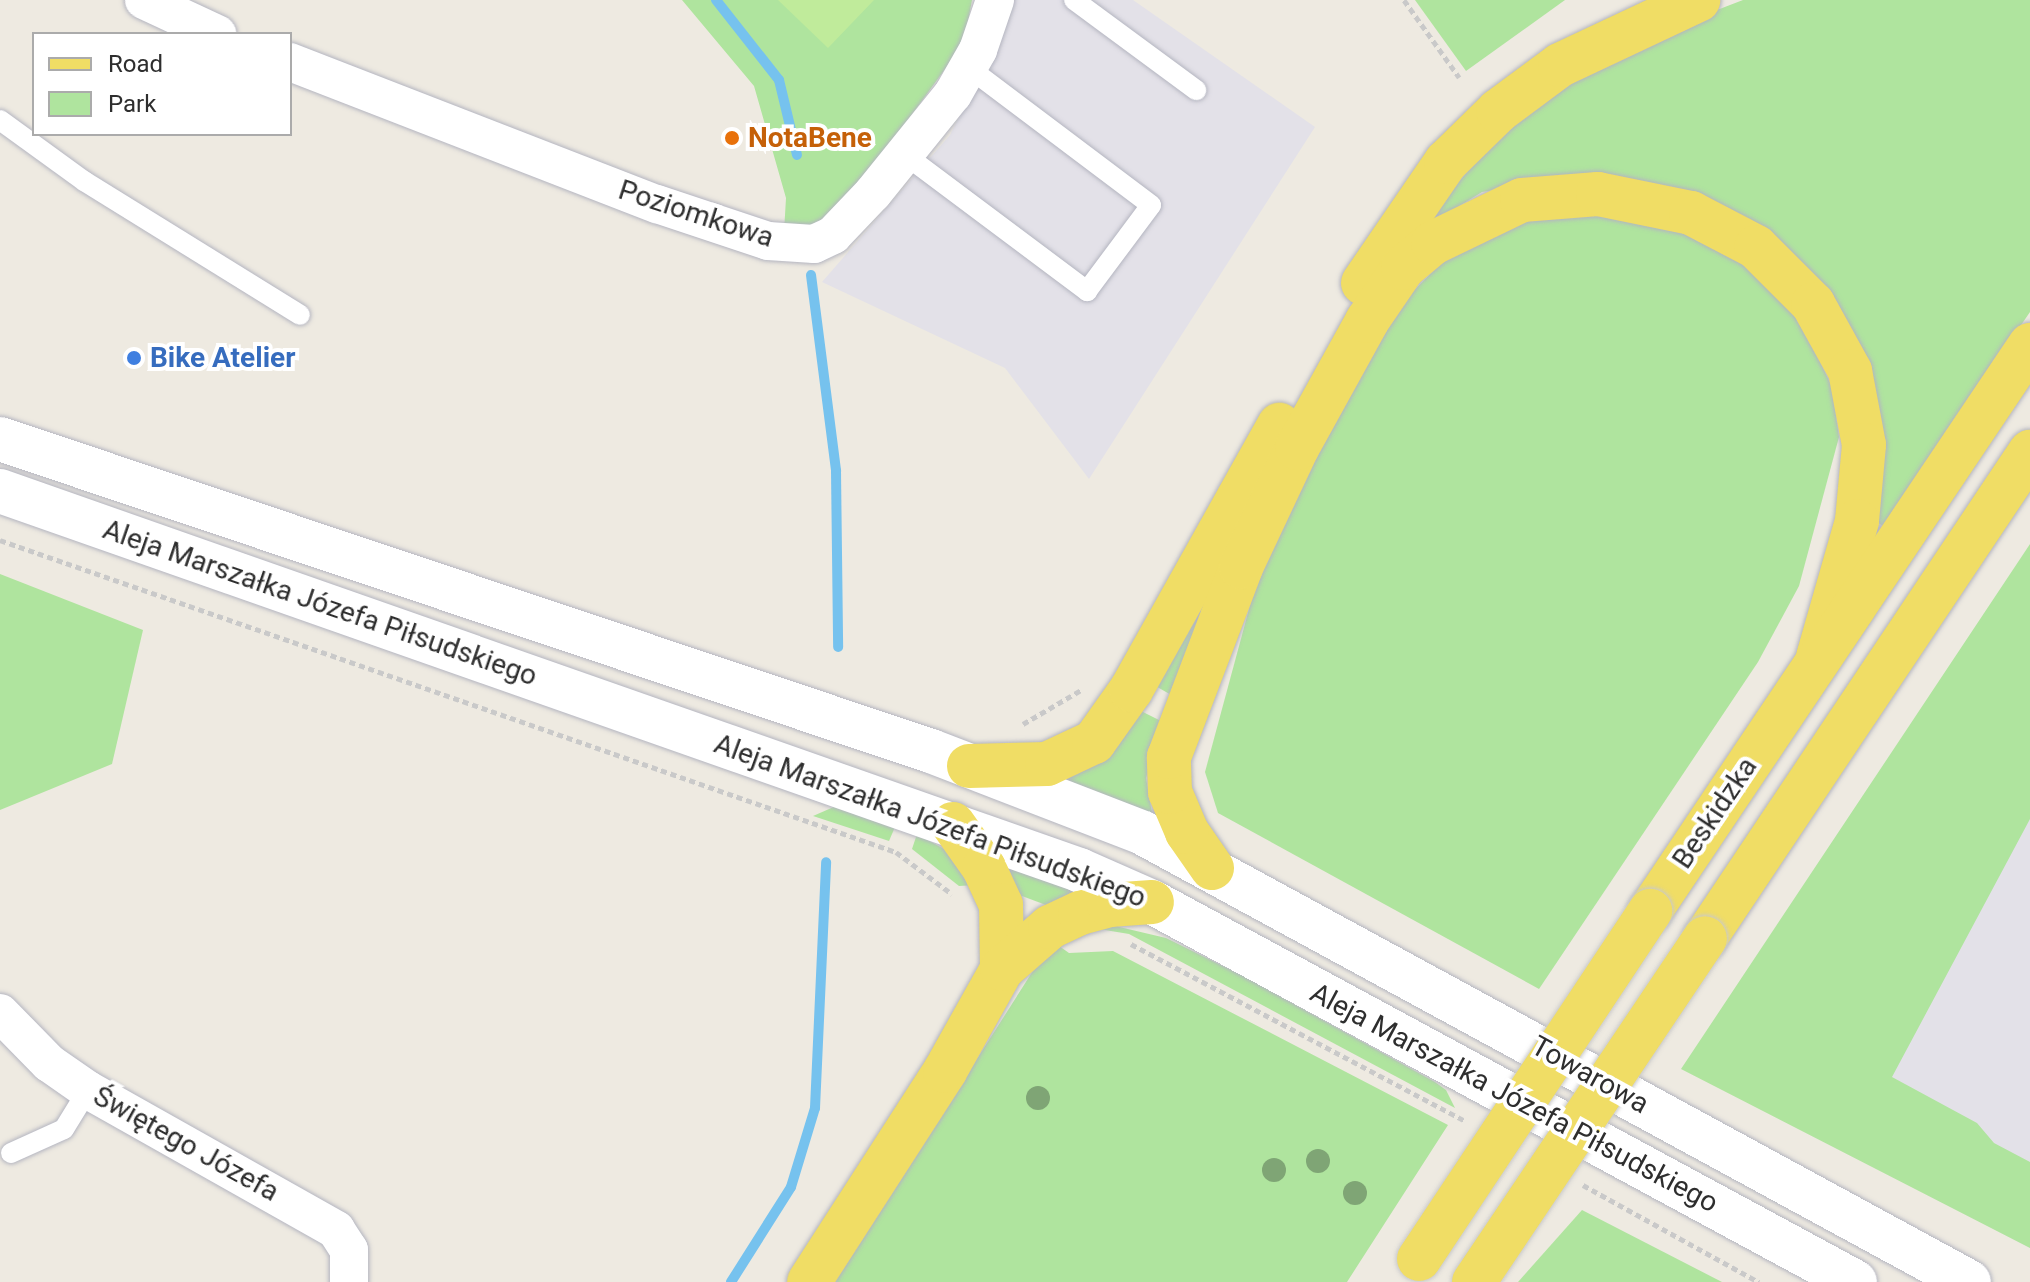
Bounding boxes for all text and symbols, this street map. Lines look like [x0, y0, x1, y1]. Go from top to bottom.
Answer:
legend [32, 32, 292, 136]
text: Road [108, 50, 163, 78]
text: Park [108, 90, 156, 118]
place label: NotaBene [748, 121, 872, 155]
marker: NotaBene [723, 129, 741, 147]
street label: Poziomkowa [614, 173, 778, 255]
place label: Bike Atelier [150, 341, 295, 375]
marker: Bike Atelier [125, 349, 143, 367]
street label: Aleja Marszałka Józefa Piłsudskiego [99, 513, 541, 693]
street label: Aleja Marszałka Józefa Piłsudskiego [710, 727, 1150, 915]
street label: Beskidzka [1666, 751, 1764, 875]
street label: Aleja Marszałka Józefa Piłsudskiego [1304, 976, 1724, 1220]
street label: Towarowa [1525, 1029, 1655, 1121]
street label: Świętego Józefa [87, 1079, 285, 1209]

